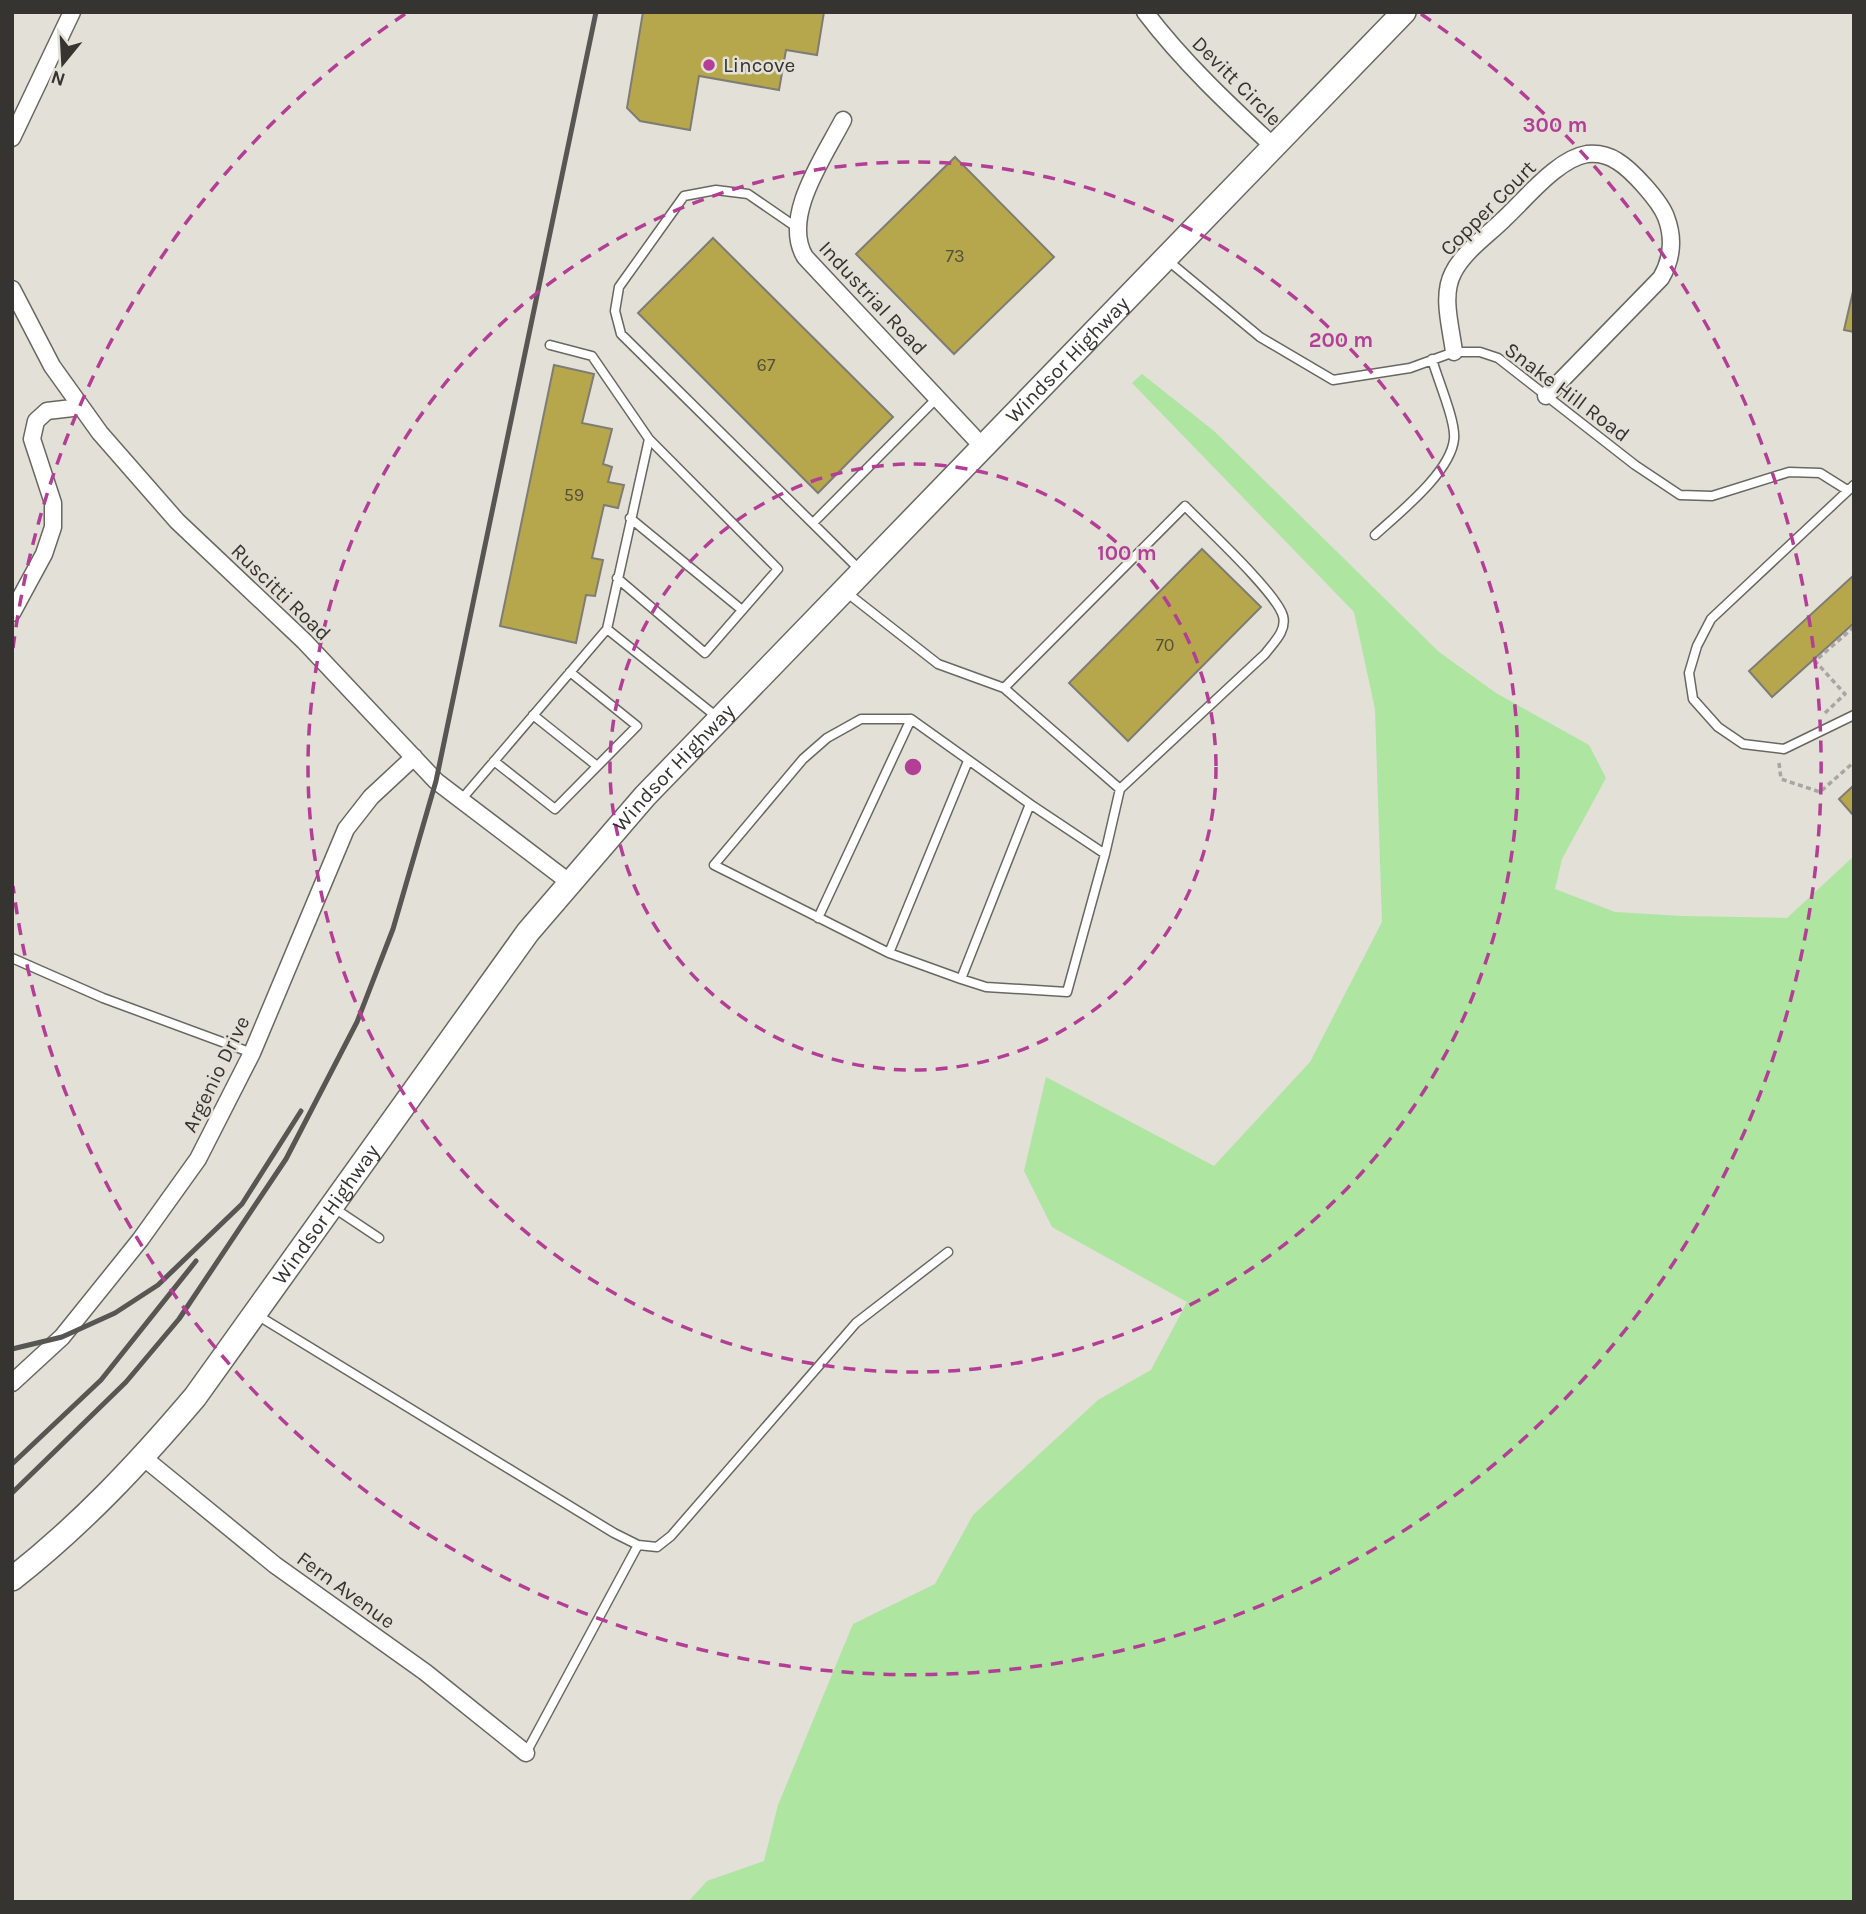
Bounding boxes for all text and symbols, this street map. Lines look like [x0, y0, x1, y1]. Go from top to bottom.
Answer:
north arrow [28, 28, 98, 98]
street label: Devitt Circle [1187, 31, 1287, 131]
place label: Lincove [723, 53, 795, 77]
marker: Lincove [701, 57, 717, 73]
text: N [48, 66, 68, 91]
text: 300 m [1523, 113, 1587, 137]
street label: Copper Court [1435, 155, 1541, 261]
street label: Industrial Road [814, 236, 932, 360]
house number: 73 [945, 245, 965, 267]
street label: Windsor Highway [1001, 291, 1134, 428]
text: 200 m [1309, 328, 1373, 352]
street label: Snake Hill Road [1500, 337, 1634, 447]
house number: 67 [757, 354, 776, 376]
house number: 59 [564, 484, 584, 506]
street label: Ruscitti Road [226, 539, 336, 645]
text: 100 m [1097, 541, 1157, 565]
house number: 70 [1155, 634, 1175, 656]
street label: Windsor Highway [608, 699, 740, 837]
centre of rings [901, 755, 925, 779]
street label: Argenio Drive [178, 1012, 254, 1136]
street label: Windsor Highway [267, 1140, 384, 1289]
street label: Fern Avenue [292, 1546, 400, 1634]

